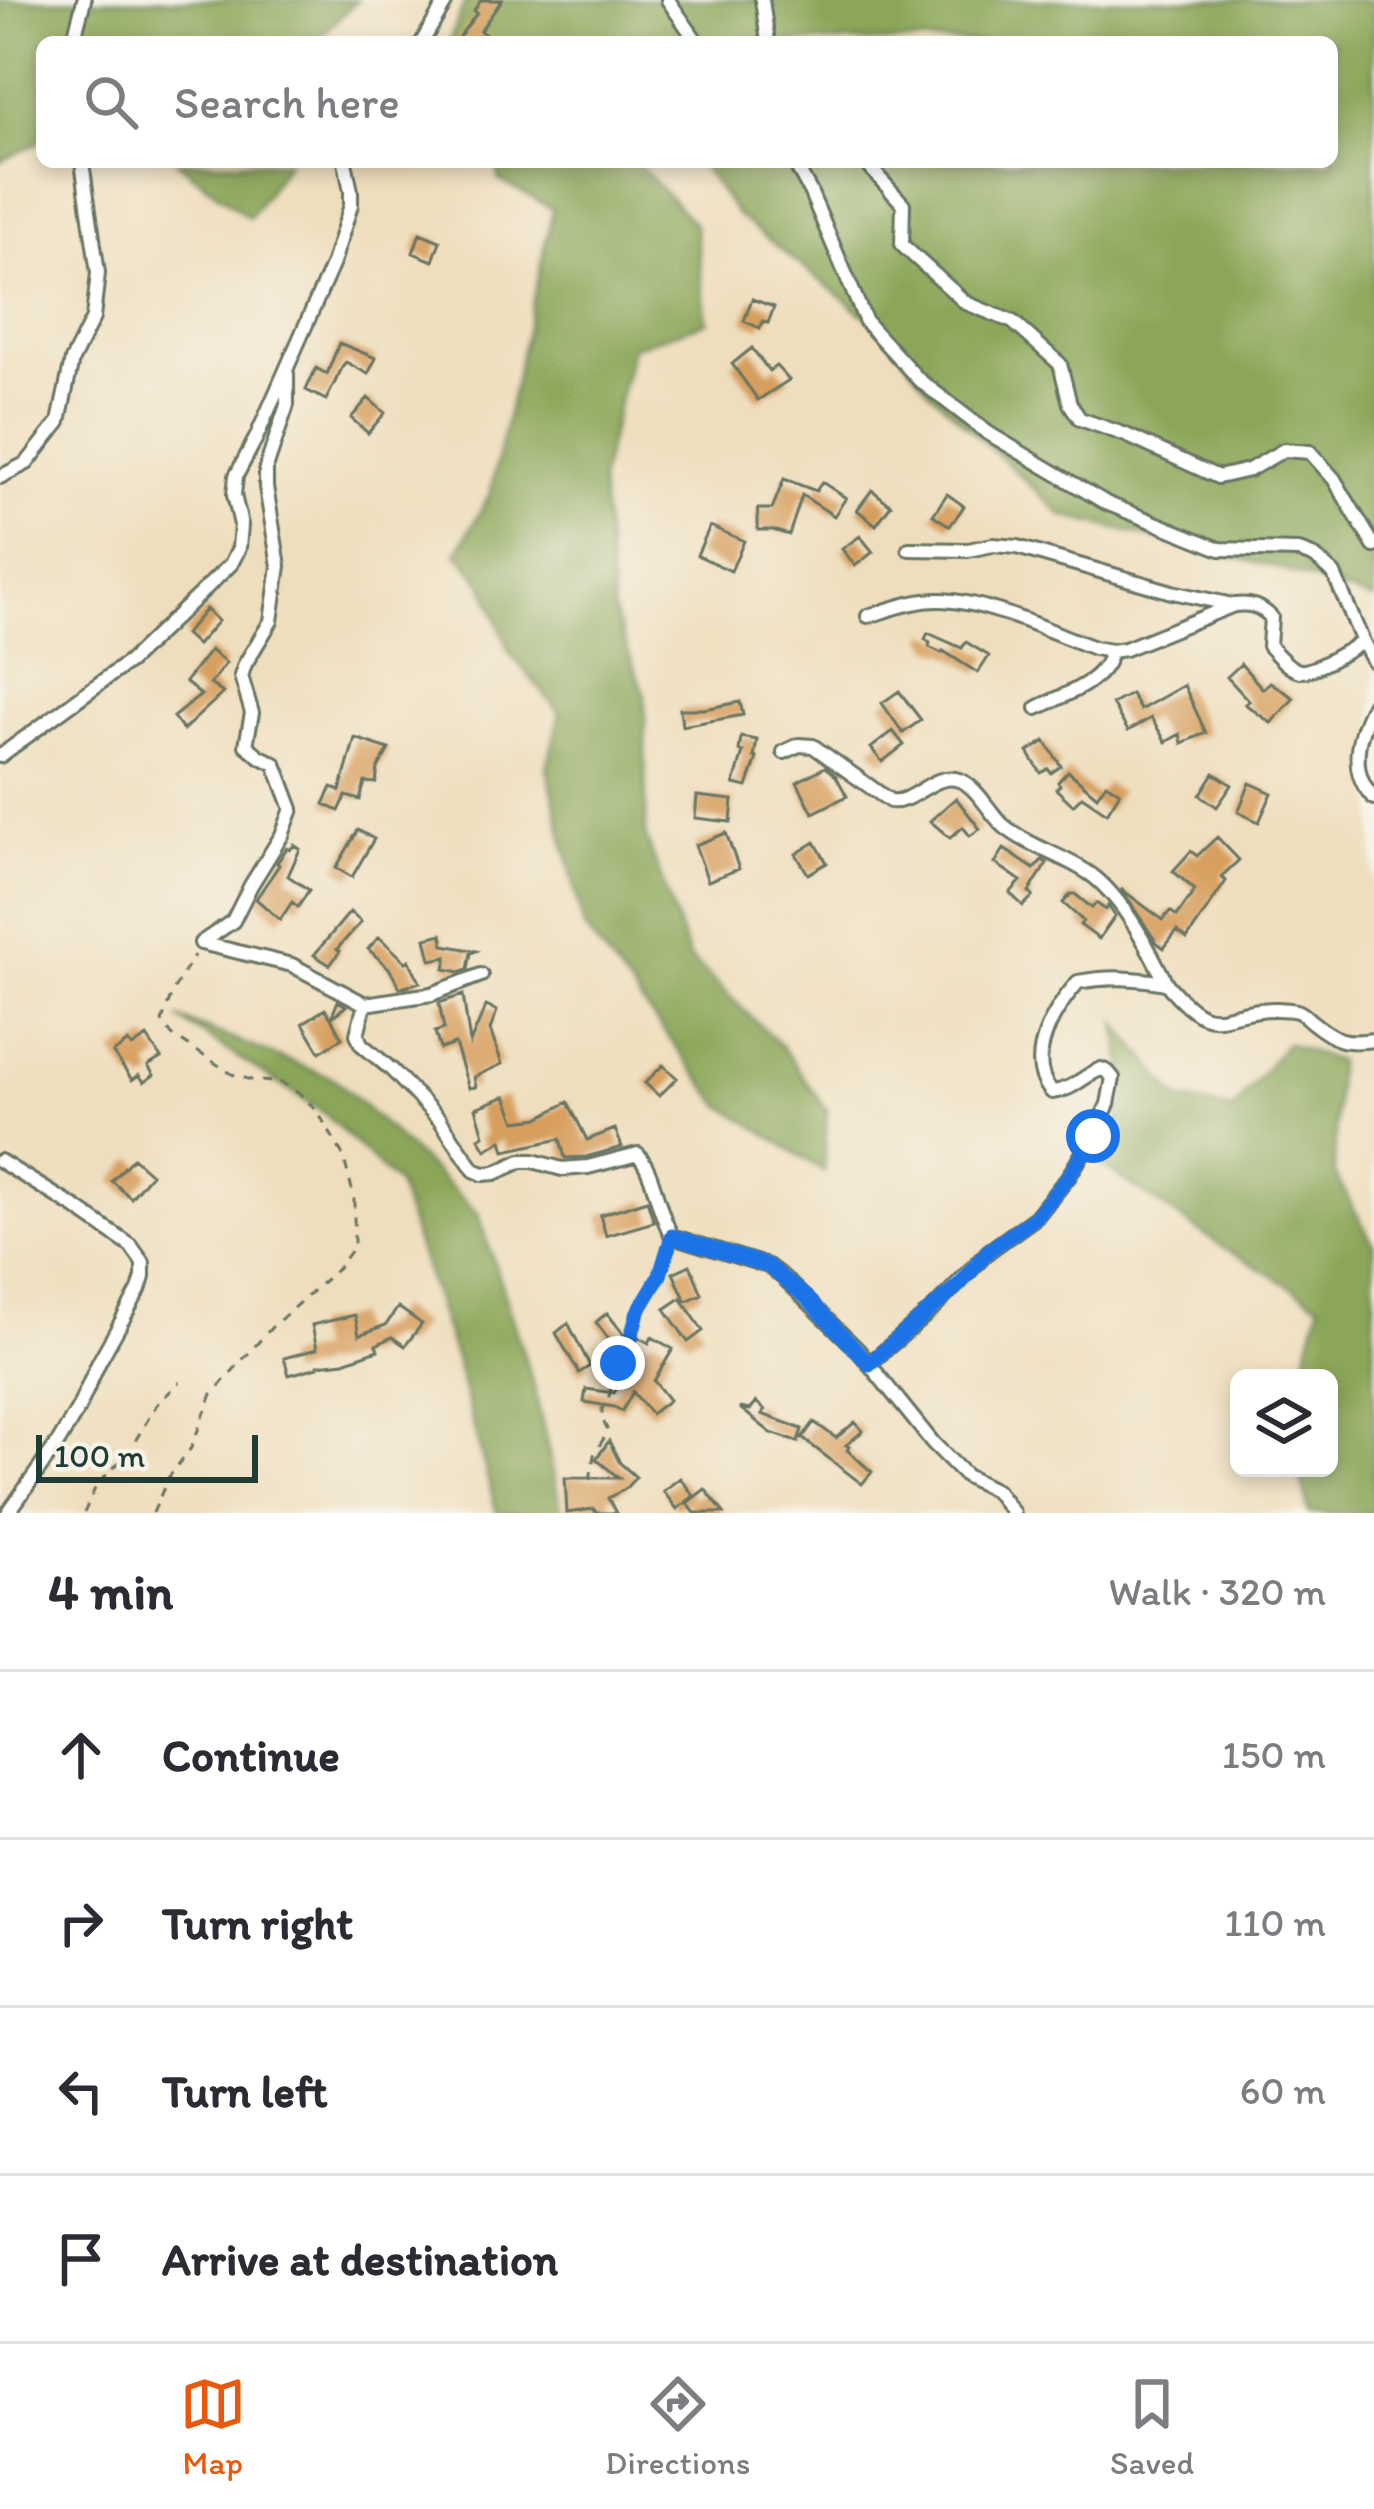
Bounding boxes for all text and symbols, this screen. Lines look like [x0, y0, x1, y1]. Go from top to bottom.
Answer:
search box [36, 36, 1338, 168]
icon: search [78, 69, 144, 135]
text: Search here [174, 75, 400, 129]
route start [1066, 1109, 1120, 1163]
route end [591, 1336, 645, 1390]
map controls [1230, 1369, 1338, 1477]
button: layers [1230, 1369, 1338, 1477]
scale bar [36, 1429, 258, 1482]
text: 100 m [54, 1436, 145, 1475]
text: 4 min [48, 1561, 173, 1622]
text: Walk · 320 m [1109, 1568, 1326, 1615]
icon: ahead [48, 1722, 114, 1788]
text: Continue [162, 1728, 340, 1782]
text: 150 m [1222, 1731, 1326, 1778]
icon: right [48, 1890, 114, 1956]
text: Turn right [162, 1896, 353, 1950]
text: 110 m [1224, 1899, 1326, 1946]
icon: left [48, 2058, 114, 2124]
text: Turn left [162, 2064, 328, 2118]
text: 60 m [1240, 2067, 1326, 2114]
icon: arrive [48, 2226, 114, 2292]
text: Arrive at destination [162, 2232, 558, 2286]
tab: Map [180, 2371, 246, 2482]
tab: Directions [605, 2371, 750, 2482]
tab: Saved [1110, 2371, 1194, 2482]

